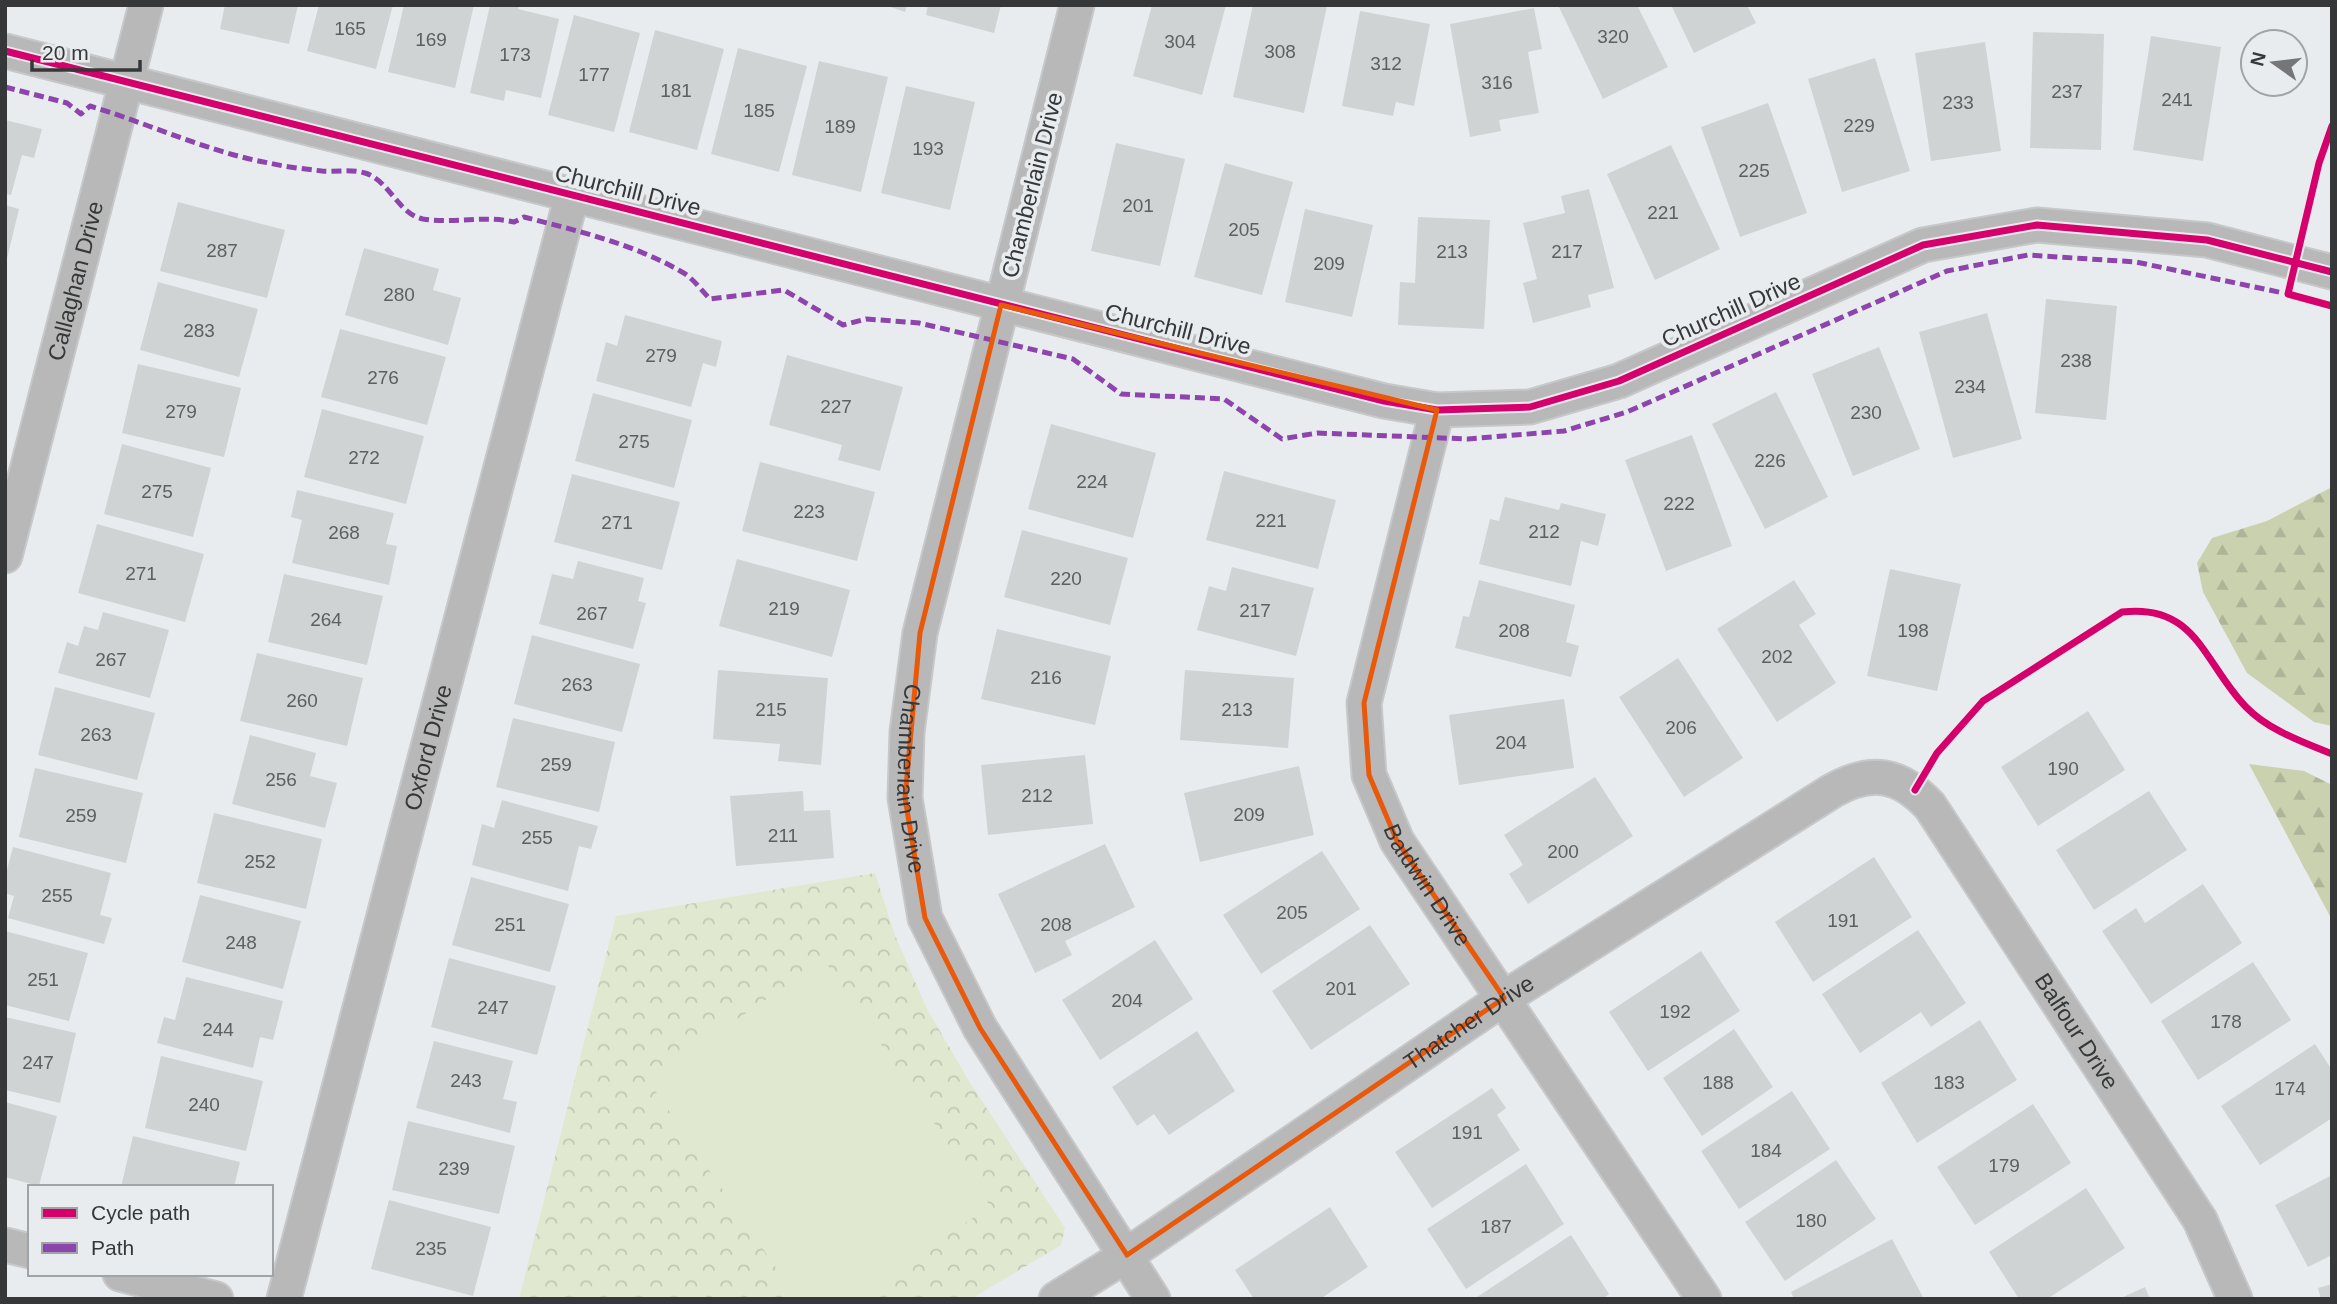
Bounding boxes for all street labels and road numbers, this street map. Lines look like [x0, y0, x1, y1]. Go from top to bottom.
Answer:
street label: Chamberlain Drive [996, 89, 1068, 281]
street label: Churchill Drive [552, 159, 704, 221]
street label: Callaghan Drive [43, 198, 108, 363]
street label: Churchill Drive [1657, 268, 1805, 352]
street label: Churchill Drive [1102, 298, 1254, 360]
street label: Oxford Drive [399, 682, 457, 813]
street label: Chamberlain Drive [892, 682, 930, 875]
street label: Baldwin Drive [1378, 820, 1477, 951]
street label: Balfour Drive [2030, 968, 2124, 1094]
street label: Thatcher Drive [1399, 970, 1539, 1075]

